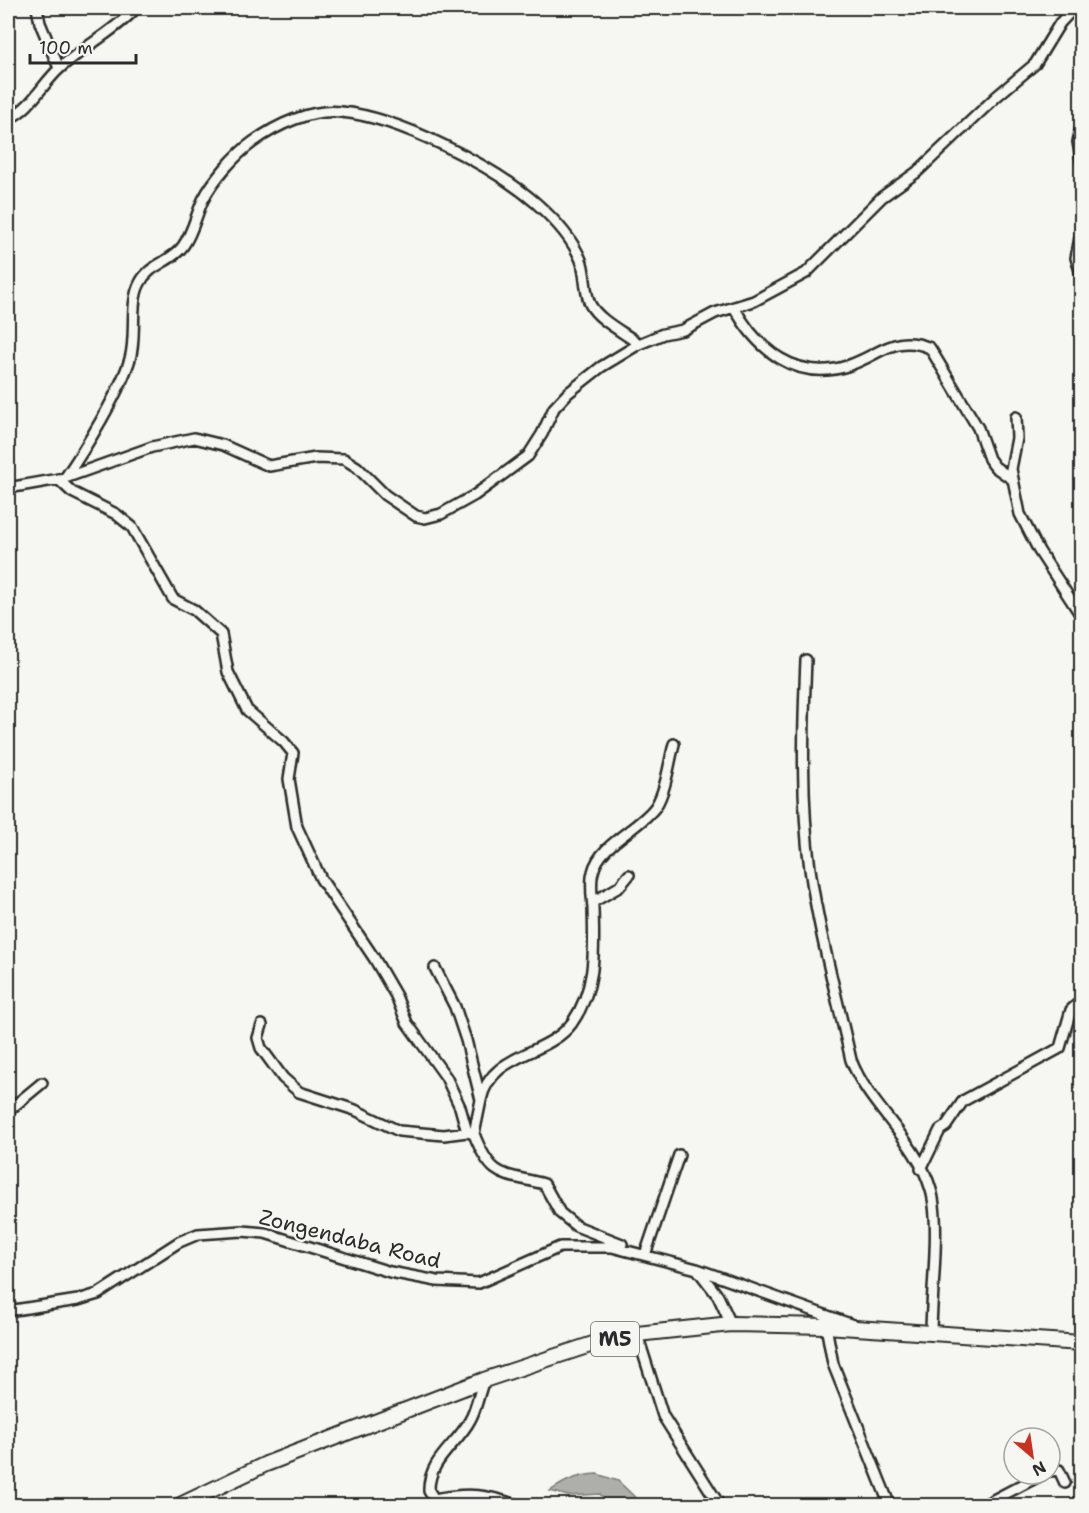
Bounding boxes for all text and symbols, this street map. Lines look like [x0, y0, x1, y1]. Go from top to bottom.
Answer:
scale bar [30, 27, 136, 65]
text: 100 m [39, 36, 93, 60]
street label: Zongendaba Road [256, 1203, 444, 1275]
road number: M5 [591, 1322, 639, 1356]
north arrow [1002, 1426, 1062, 1486]
text: N [1028, 1456, 1050, 1481]

